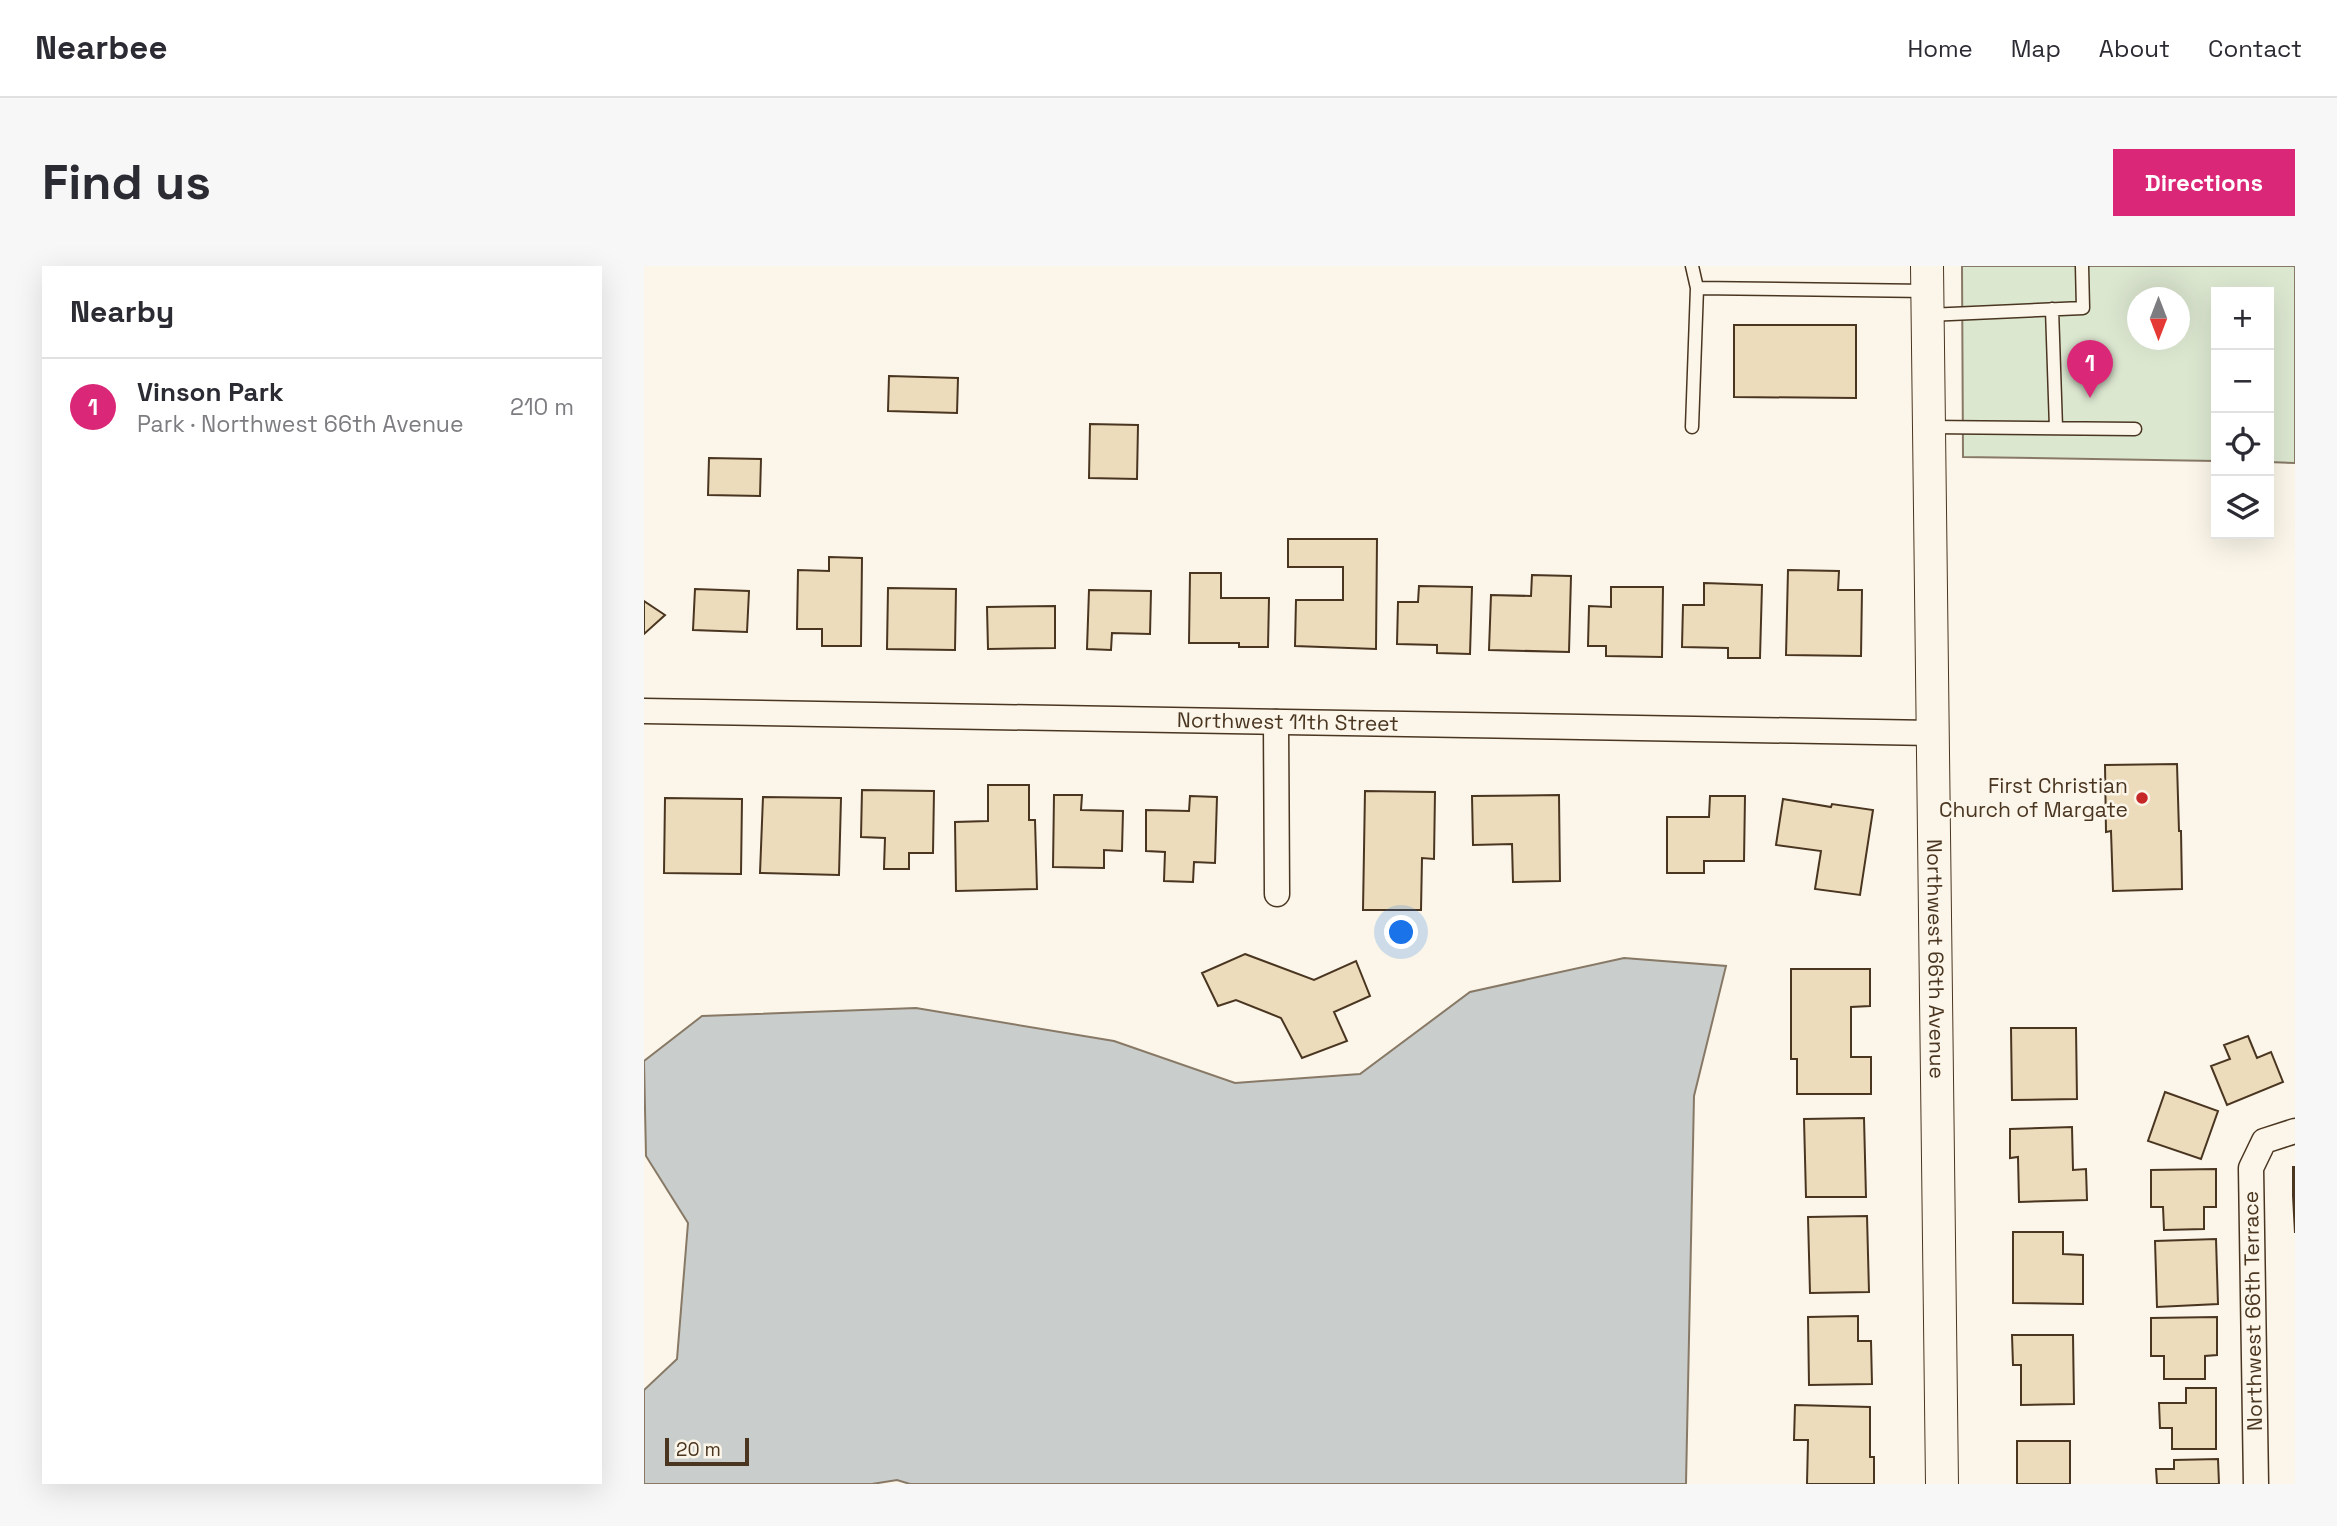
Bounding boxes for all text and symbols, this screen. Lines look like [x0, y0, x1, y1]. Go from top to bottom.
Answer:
text: Nearbee [35, 27, 167, 69]
text: Home [1907, 33, 1973, 64]
text: Map [2011, 33, 2061, 64]
text: About [2099, 33, 2170, 64]
text: Contact [2208, 33, 2302, 64]
button: Directions [2113, 149, 2295, 216]
text: Find us [42, 151, 211, 213]
north arrow [2127, 287, 2190, 350]
map controls [2211, 287, 2274, 539]
button: + [2211, 287, 2274, 350]
text: Nearby [70, 292, 174, 331]
pin: 1 [2067, 340, 2113, 398]
button: − [2211, 350, 2274, 413]
text: Vinson Park [137, 375, 284, 409]
text: 1 [88, 392, 98, 422]
text: 210 m [510, 392, 574, 422]
text: Park · Northwest 66th Avenue [137, 409, 464, 439]
button: locate [2211, 413, 2274, 476]
button: layers [2211, 476, 2274, 539]
street label: Northwest 11th Street [1177, 706, 1399, 737]
place label: First Christian Church of Margate [1939, 772, 2128, 823]
marker: First Christian Church of Margate [2134, 790, 2150, 806]
street label: Northwest 66th Avenue [1921, 839, 1951, 1079]
your location [1384, 915, 1418, 949]
street label: Northwest 66th Terrace [2237, 1191, 2268, 1431]
scale bar [665, 1435, 749, 1467]
text: 20 m [676, 1437, 721, 1462]

